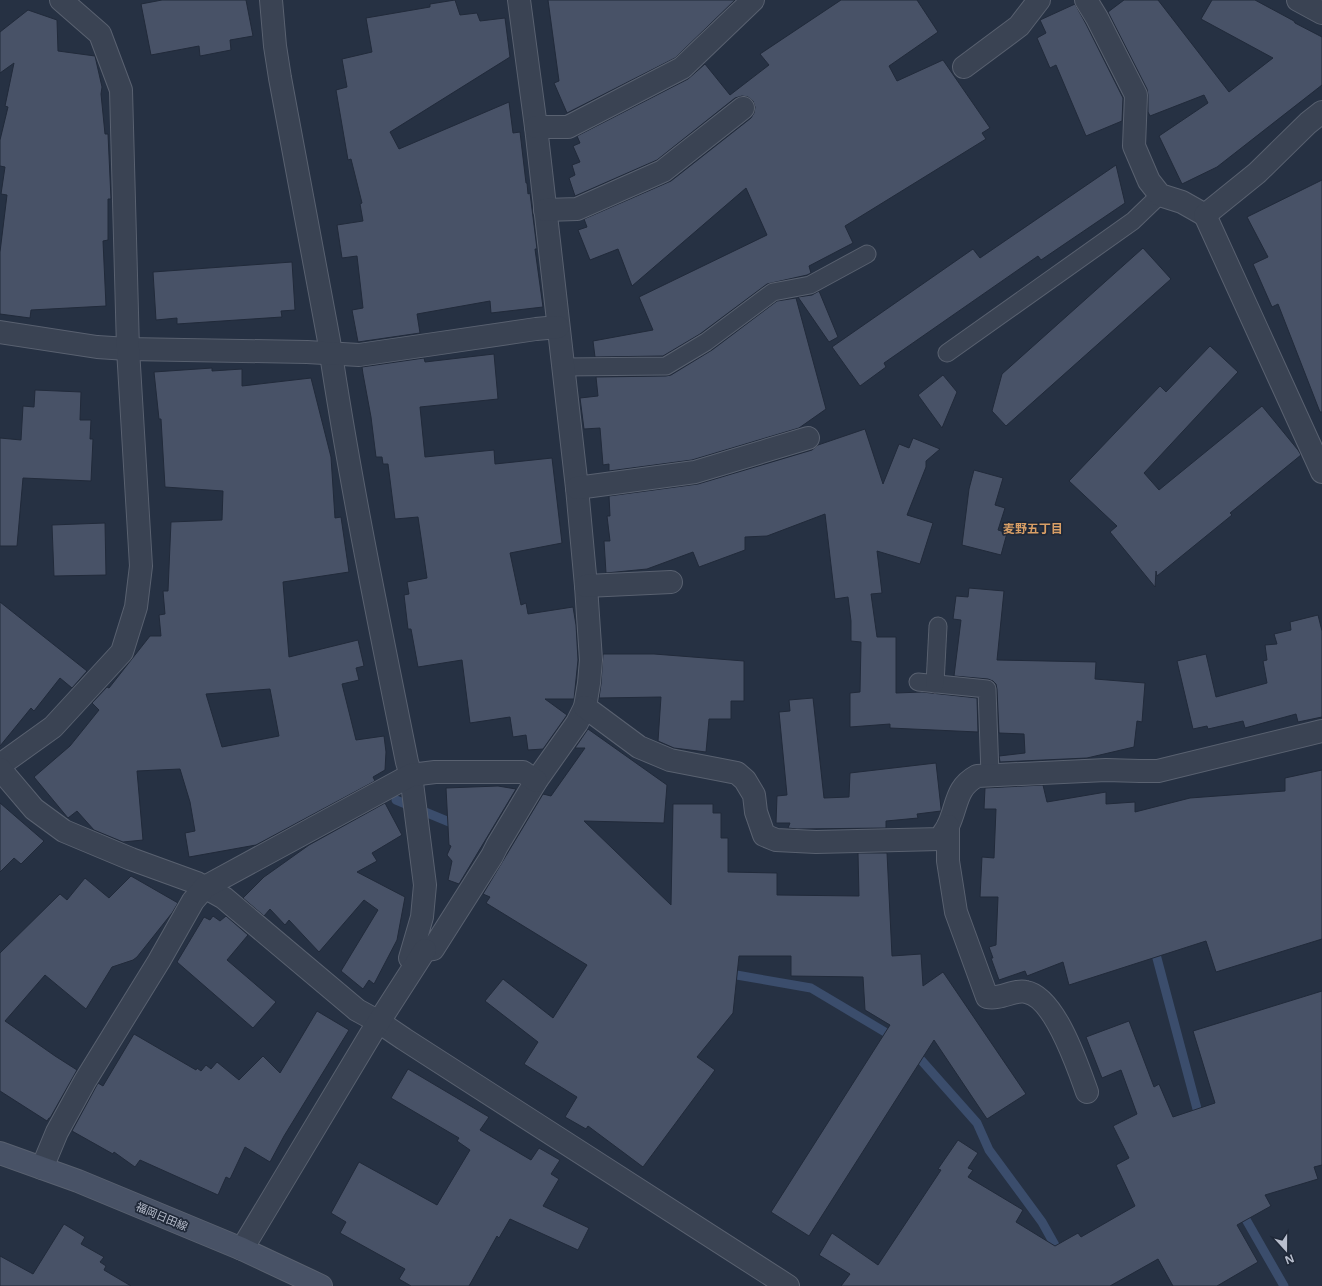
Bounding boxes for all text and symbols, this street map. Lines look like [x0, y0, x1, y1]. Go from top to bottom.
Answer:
district label: 麦野五丁目 [1003, 520, 1063, 537]
street label: 福岡日田線 [134, 1198, 190, 1234]
north arrow [1266, 1230, 1306, 1270]
text: N [1283, 1251, 1297, 1268]

